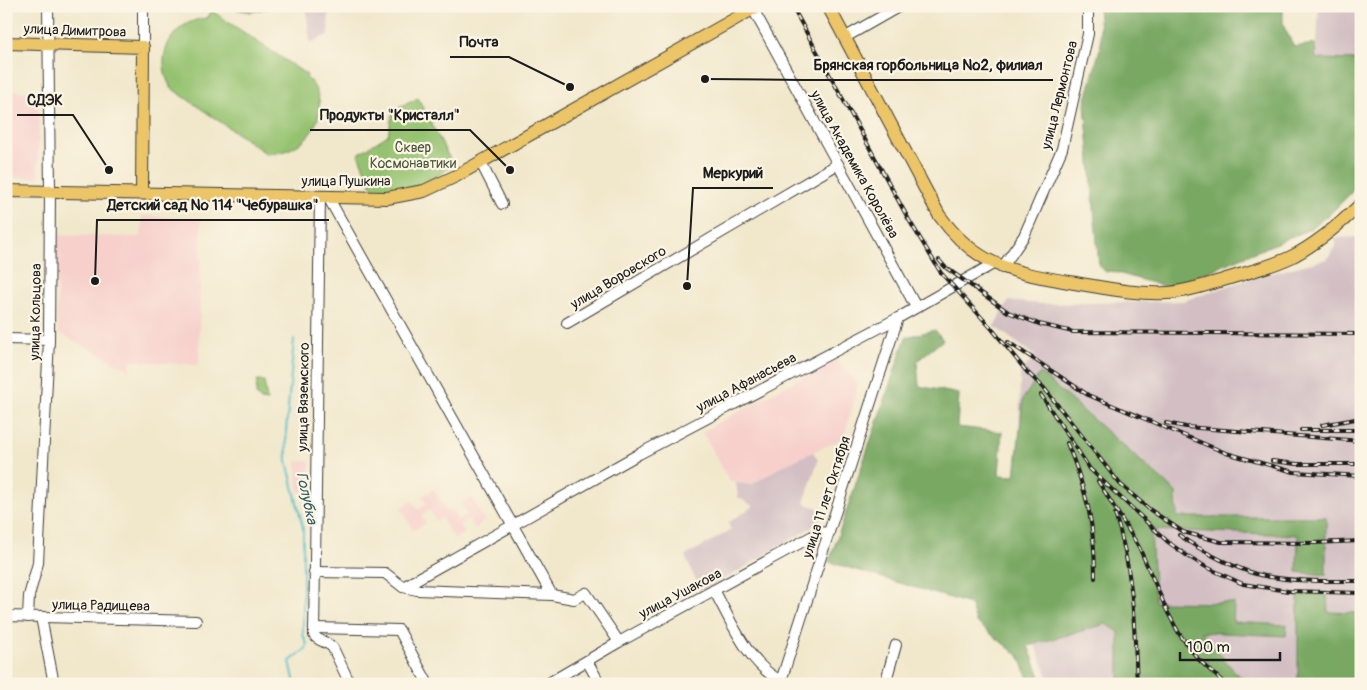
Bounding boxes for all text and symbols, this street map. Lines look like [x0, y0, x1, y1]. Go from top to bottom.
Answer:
street label: улица Димитрова [22, 20, 127, 41]
callout: Почта [450, 27, 509, 57]
text: Почта [459, 33, 499, 52]
street label: улица Лермонтова [1038, 39, 1081, 152]
callout: Брянская горбольница №2, филиал [804, 50, 1053, 80]
text: Брянская горбольница №2, филиал [813, 56, 1043, 75]
callout: СДЭК [17, 85, 73, 115]
street label: улица Академика Королёва [806, 87, 902, 241]
text: СДЭК [27, 91, 63, 110]
callout: Продукты "Кристалл" [310, 100, 470, 130]
text: Продукты "Кристалл" [320, 106, 460, 125]
park label: Сквер Космонавтики [370, 139, 456, 172]
callout: Меркурий [693, 158, 773, 188]
text: Меркурий [703, 164, 763, 183]
street label: улица Пушкина [300, 173, 391, 190]
callout: Детский сад № 114 "Чебурашка" [97, 190, 329, 220]
text: Детский сад № 114 "Чебурашка" [106, 196, 319, 215]
street label: улица Воровского [567, 242, 670, 313]
street label: улица Кольцова [26, 263, 45, 362]
street label: улица Вяземского [294, 342, 313, 453]
street label: улица Афанасьева [692, 349, 799, 416]
street label: улица 11 лет Октября [798, 434, 854, 561]
water label: Голубка [292, 470, 322, 527]
street label: улица Ушакова [635, 565, 724, 623]
street label: улица Радищева [51, 596, 150, 615]
scale bar [1180, 630, 1280, 662]
text: 100 m [1187, 638, 1230, 657]

